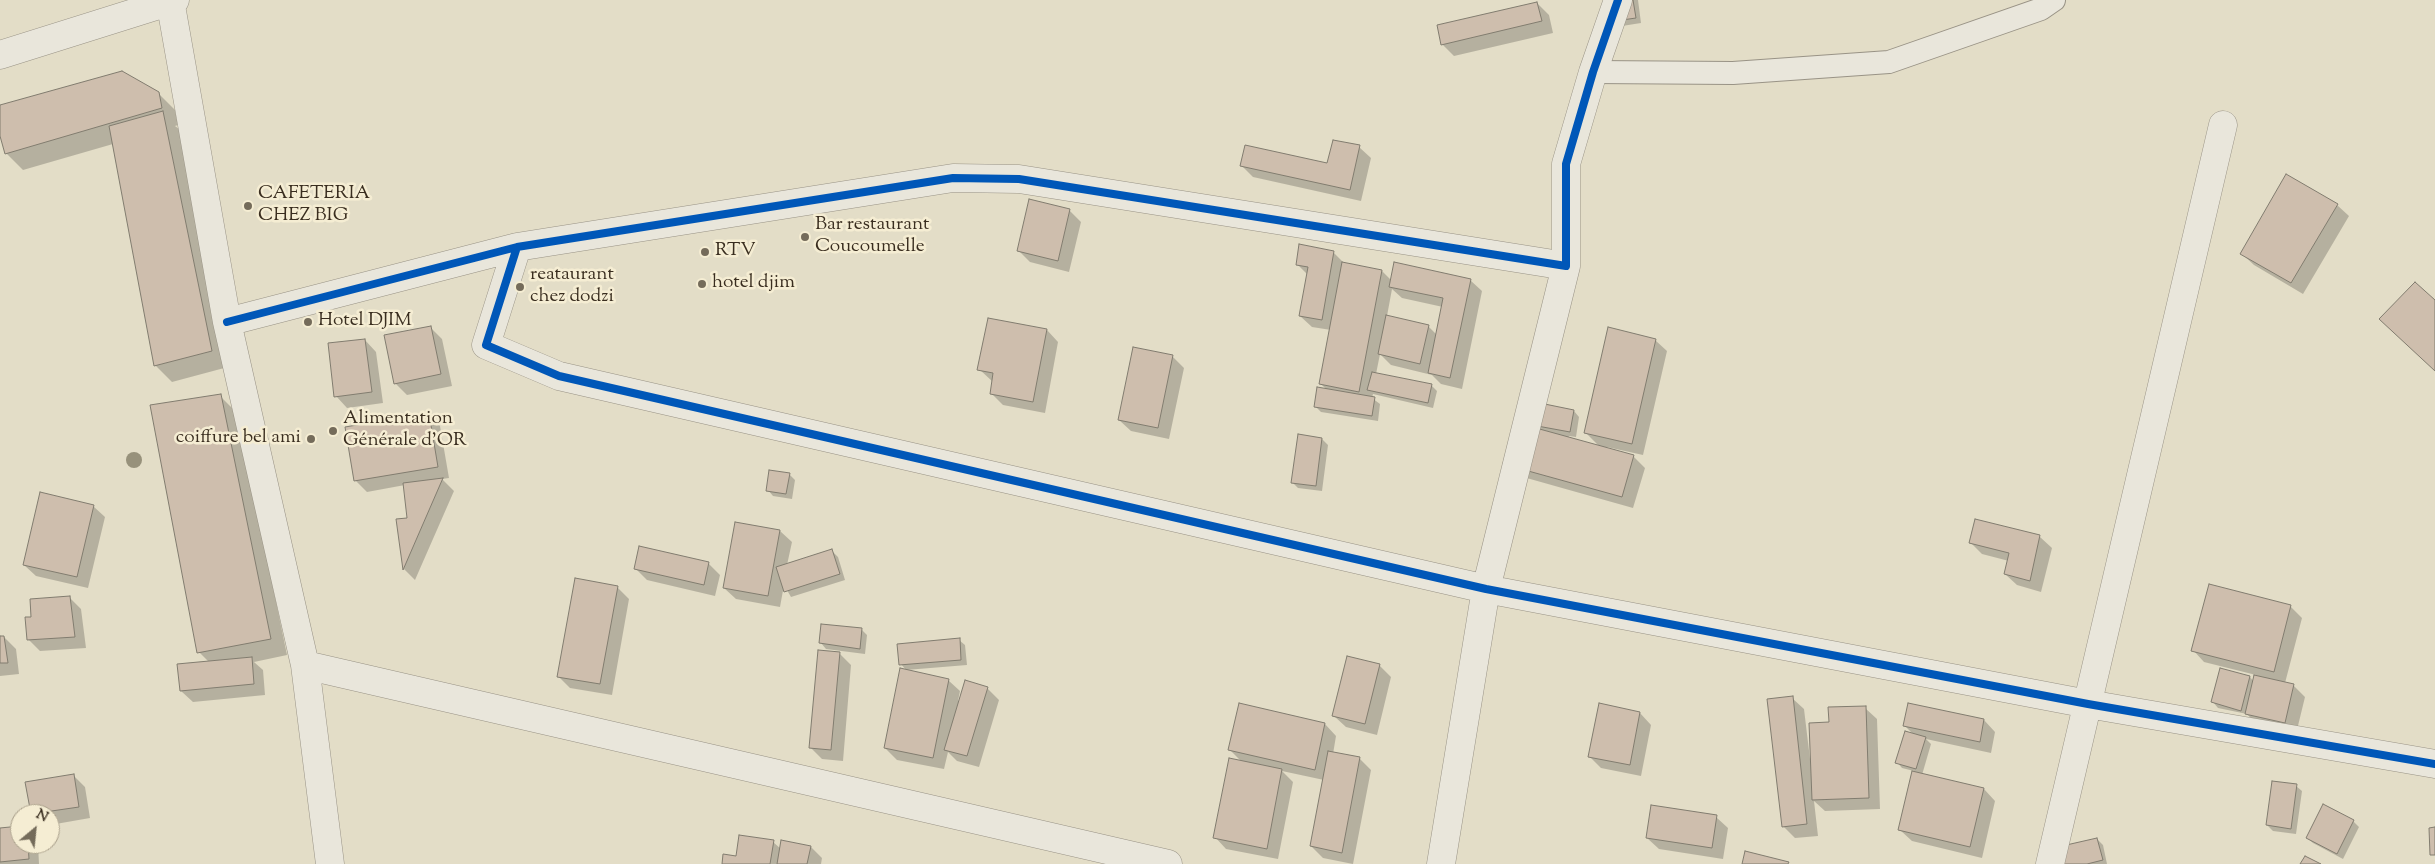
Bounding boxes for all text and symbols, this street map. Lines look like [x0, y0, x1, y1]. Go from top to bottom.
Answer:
place label: CAFETERIA CHEZ BIG [258, 184, 370, 228]
marker: CAFETERIA CHEZ BIG [242, 200, 254, 212]
place label: Bar restaurant Coucoumelle [815, 215, 929, 259]
marker: Bar restaurant Coucoumelle [799, 231, 811, 243]
place label: RTV [715, 241, 756, 263]
marker: RTV [699, 246, 711, 258]
place label: reataurant chez dodzi [530, 265, 614, 309]
place label: hotel djim [712, 273, 795, 295]
marker: hotel djim [696, 278, 708, 290]
marker: reataurant chez dodzi [514, 281, 526, 293]
place label: Hotel DJIM [318, 311, 412, 333]
marker: Hotel DJIM [302, 316, 314, 328]
place label: Alimentation Générale d'OR [343, 409, 467, 453]
marker: Alimentation Générale d'OR [327, 425, 339, 437]
place label: coiffure bel ami [176, 428, 301, 450]
marker: coiffure bel ami [305, 433, 317, 445]
north arrow [10, 804, 60, 854]
text: N [32, 805, 51, 828]

